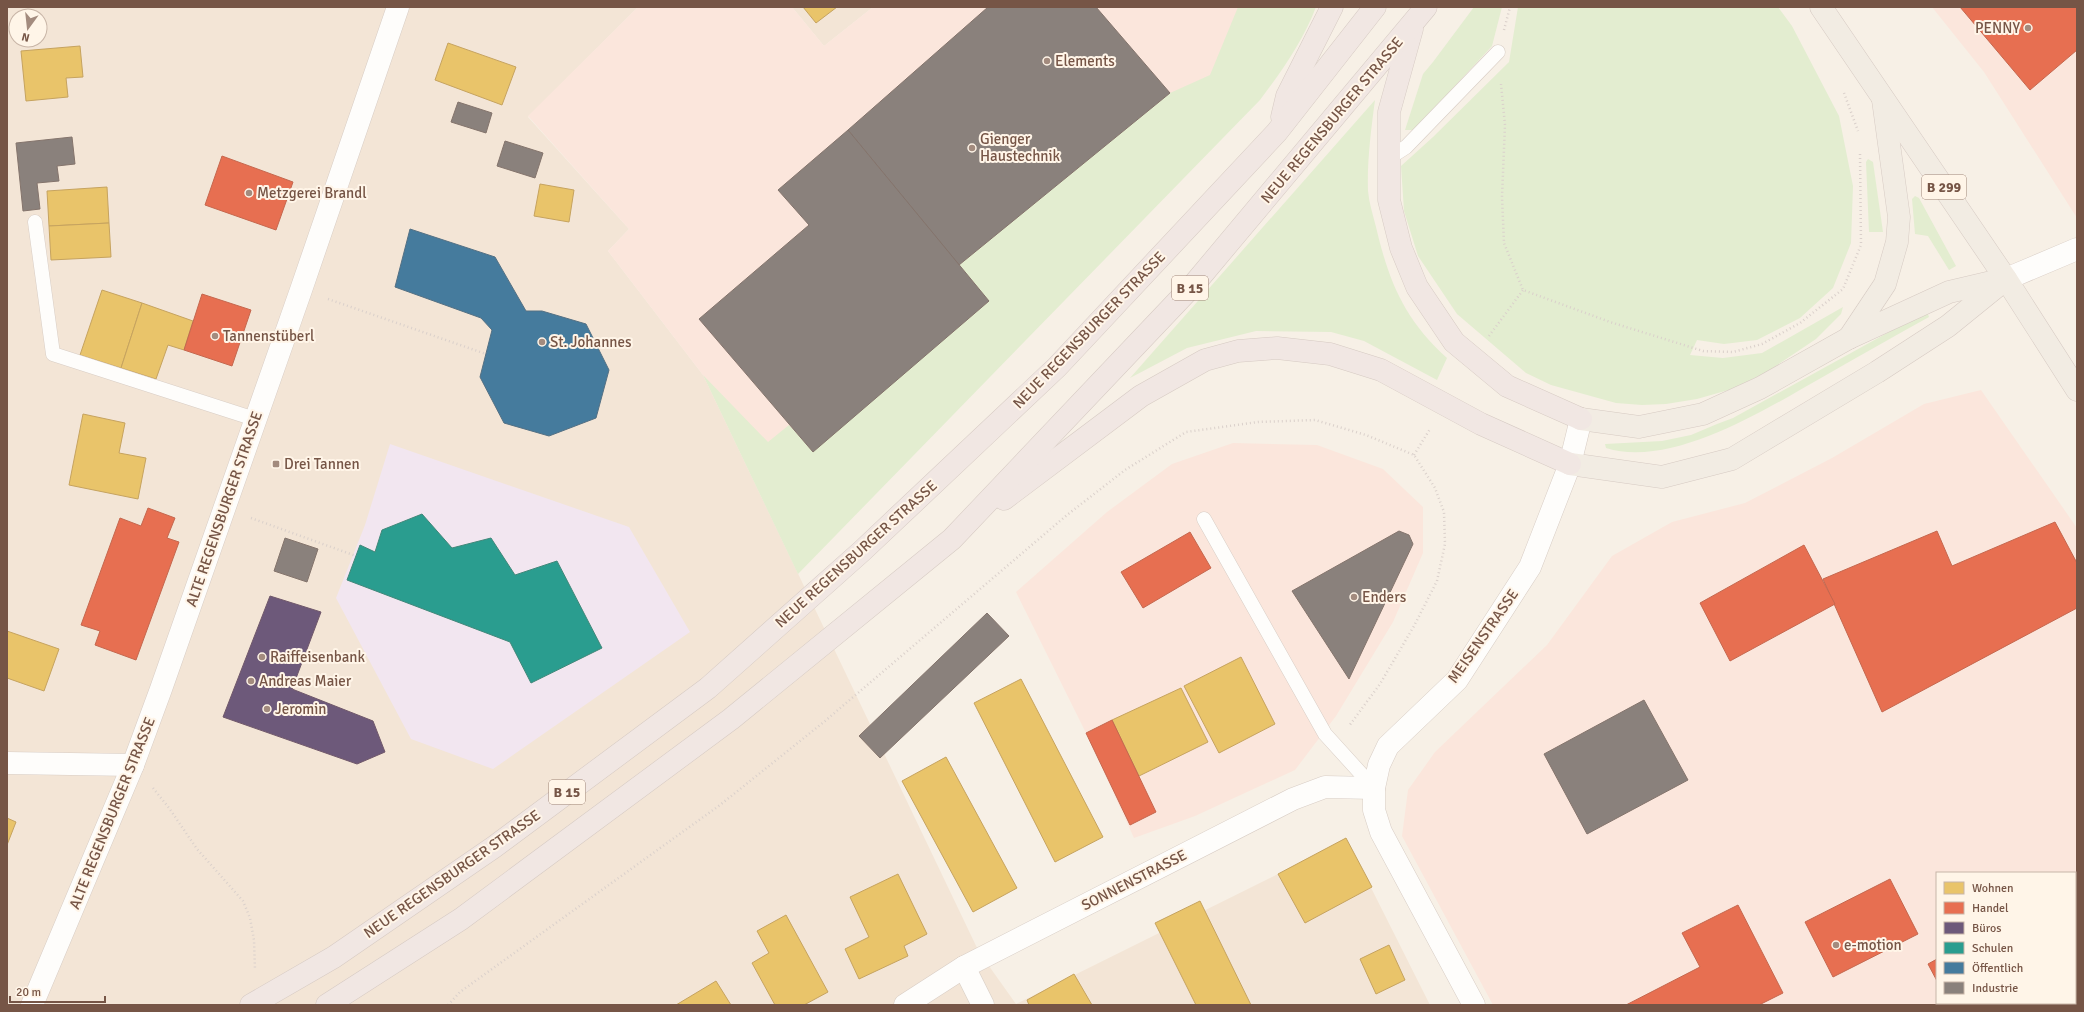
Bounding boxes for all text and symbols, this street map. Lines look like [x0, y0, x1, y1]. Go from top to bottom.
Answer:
north arrow [8, 8, 48, 48]
place label: PENNY [1975, 19, 2020, 37]
marker: PENNY [2023, 23, 2033, 33]
text: N [20, 30, 31, 44]
street label: NEUE REGENSBURGER STRASSE [1257, 33, 1407, 207]
place label: Elements [1055, 52, 1115, 70]
marker: Elements [1042, 56, 1052, 66]
place label: Gienger Haustechnik [980, 130, 1061, 165]
marker: Gienger Haustechnik [967, 143, 977, 153]
road number: B 299 [1922, 175, 1966, 199]
place label: Metzgerei Brandl [257, 184, 367, 202]
marker: Metzgerei Brandl [244, 188, 254, 198]
street label: NEUE REGENSBURGER STRASSE [1009, 248, 1169, 412]
road number: B 15 [1172, 276, 1208, 300]
place label: Tannenstüberl [223, 327, 314, 345]
marker: Tannenstüberl [210, 331, 220, 341]
place label: St. Johannes [550, 333, 632, 351]
marker: St. Johannes [537, 337, 547, 347]
street label: ALTE REGENSBURGER STRASSE [182, 409, 266, 609]
place label: Drei Tannen [284, 455, 360, 473]
marker: Drei Tannen [271, 459, 281, 469]
street label: NEUE REGENSBURGER STRASSE [771, 477, 941, 631]
street label: MEISENSTRASSE [1444, 586, 1522, 686]
place label: Enders [1362, 588, 1407, 606]
marker: Enders [1349, 592, 1359, 602]
place label: Raiffeisenbank [270, 648, 366, 666]
marker: Raiffeisenbank [257, 652, 267, 662]
place label: Andreas Maier [259, 672, 352, 690]
marker: Andreas Maier [246, 676, 256, 686]
place label: Jeromin [275, 700, 326, 718]
marker: Jeromin [262, 704, 272, 714]
street label: ALTE REGENSBURGER STRASSE [65, 714, 159, 912]
road number: B 15 [549, 780, 585, 804]
street label: NEUE REGENSBURGER STRASSE [360, 806, 544, 942]
street label: SONNENSTRASSE [1078, 846, 1190, 914]
legend [1936, 872, 2076, 1004]
text: Wohnen [1972, 881, 2014, 896]
text: Handel [1972, 901, 2009, 916]
text: Büros [1972, 921, 2002, 936]
place label: e-motion [1844, 936, 1902, 954]
marker: e-motion [1831, 940, 1841, 950]
text: Schulen [1972, 941, 2013, 956]
text: Öffentlich [1972, 961, 2023, 976]
scale bar [10, 978, 105, 1004]
text: Industrie [1972, 981, 2018, 996]
text: 20 m [16, 985, 41, 1000]

